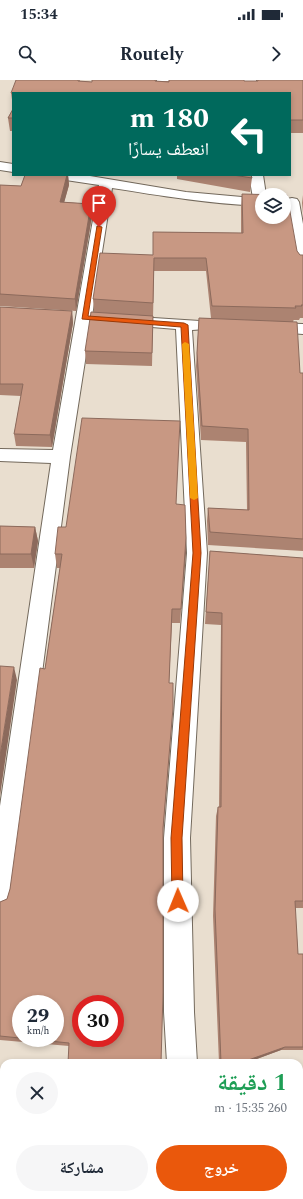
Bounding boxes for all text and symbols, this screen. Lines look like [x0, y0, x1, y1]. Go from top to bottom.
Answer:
text: 15:34 [20, 3, 58, 26]
text: Routely [120, 41, 183, 68]
icon: search [16, 43, 38, 65]
icon: forward [265, 43, 287, 65]
text: 180 m [130, 97, 209, 140]
icon: left [223, 108, 275, 160]
text: انعطف يسارًا [128, 136, 209, 163]
pin [82, 186, 116, 227]
map controls [255, 188, 291, 224]
button: layers [255, 188, 291, 224]
icon: arrive [88, 192, 110, 214]
position arrow [157, 880, 199, 922]
speed limit sign: 30 [72, 995, 124, 1047]
text: 29 [27, 1001, 49, 1031]
text: km/h [27, 1023, 49, 1039]
text: 1 دقيقة [217, 1065, 287, 1101]
button: close [16, 1072, 58, 1114]
text: 260 m · 15:35 [214, 1098, 287, 1118]
button: مشاركة [16, 1145, 148, 1191]
button: خروج [156, 1145, 287, 1191]

